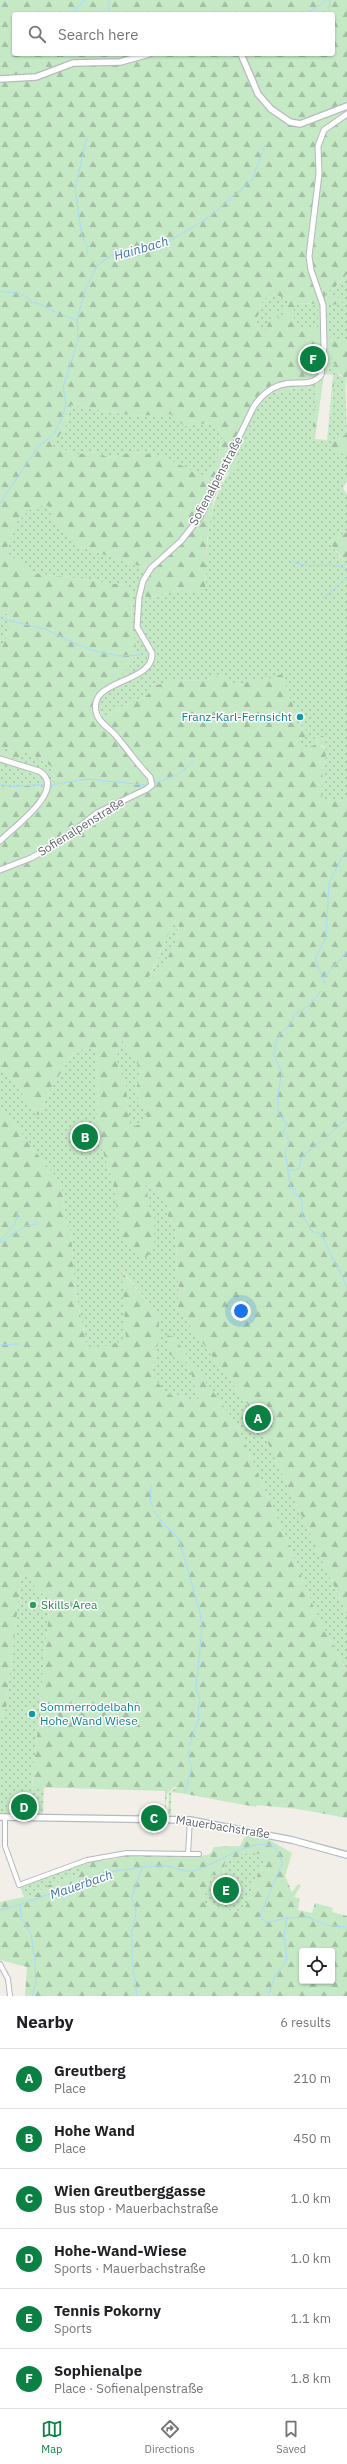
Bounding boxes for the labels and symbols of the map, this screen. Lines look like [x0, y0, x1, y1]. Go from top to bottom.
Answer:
water label: Hainbach [112, 233, 170, 264]
pin: F [300, 344, 326, 374]
street label: Sofienalpenstraße [186, 433, 246, 528]
place label: Franz-Karl-Fernsicht [182, 709, 292, 724]
marker: Franz-Karl-Fernsicht [295, 712, 305, 722]
street label: Sofienalpenstraße [35, 794, 127, 859]
pin: B [72, 1122, 98, 1152]
your location [231, 1301, 251, 1321]
pin: A [245, 1403, 271, 1433]
place label: Skills Area [41, 1597, 98, 1612]
marker: Skills Area [28, 1600, 38, 1610]
place label: Sommerrodelbahn Hohe Wand Wiese [40, 1699, 141, 1728]
marker: Sommerrodelbahn Hohe Wand Wiese [27, 1709, 37, 1719]
pin: D [11, 1792, 37, 1822]
pin: C [141, 1803, 167, 1833]
street label: Mauerbachstraße [175, 1812, 272, 1841]
water label: Mauerbach [48, 1866, 115, 1903]
pin: E [213, 1875, 239, 1905]

